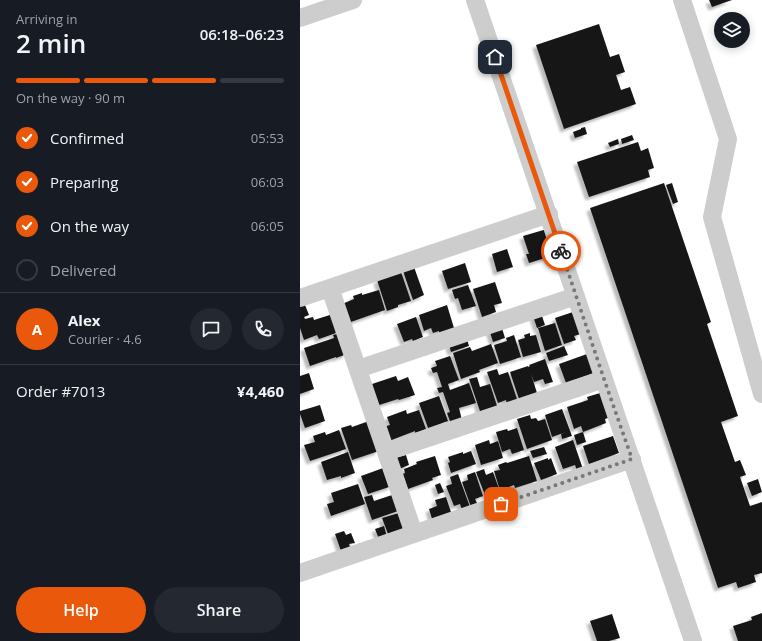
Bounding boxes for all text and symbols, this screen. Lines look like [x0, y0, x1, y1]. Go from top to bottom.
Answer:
text: Arriving in [16, 10, 78, 28]
map controls [714, 12, 750, 48]
button: layers [714, 12, 750, 48]
text: 06:18–06:23 [200, 24, 284, 44]
text: 2 min [16, 25, 86, 61]
pin [478, 40, 512, 74]
icon: home [484, 46, 506, 68]
text: On the way · 90 m [16, 89, 125, 107]
icon: check [16, 127, 38, 149]
text: Confirmed [50, 128, 124, 148]
text: 05:53 [251, 129, 284, 147]
icon: check [16, 171, 38, 193]
text: Preparing [50, 172, 118, 192]
text: 06:03 [251, 173, 284, 191]
icon: check [16, 215, 38, 237]
text: On the way [50, 216, 129, 236]
text: 06:05 [251, 217, 284, 235]
courier [541, 231, 581, 271]
icon: bike [550, 240, 572, 262]
text: Delivered [50, 260, 117, 280]
button: chat [190, 308, 232, 350]
button: phone [242, 308, 284, 350]
text: Alex [68, 310, 100, 330]
text: A [32, 319, 42, 339]
text: Courier · 4.6 [68, 330, 142, 348]
text: Order #7013 [16, 381, 105, 401]
text: ¥4,460 [237, 381, 284, 401]
pin [484, 487, 518, 521]
icon: bag [490, 493, 512, 515]
button: Help [16, 587, 146, 633]
button: Share [154, 587, 284, 633]

